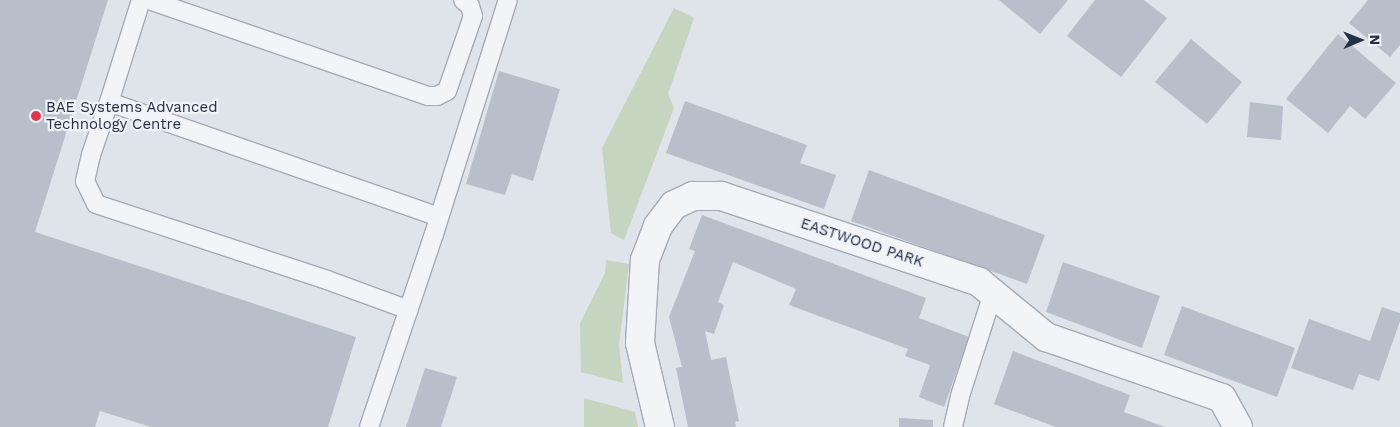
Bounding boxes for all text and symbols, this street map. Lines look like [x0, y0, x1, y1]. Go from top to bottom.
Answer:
north arrow [1335, 15, 1385, 65]
text: N [1367, 34, 1383, 45]
place label: BAE Systems Advanced Technology Centre [46, 98, 218, 133]
marker: BAE Systems Advanced Technology Centre [30, 110, 42, 122]
street label: EASTWOOD PARK [798, 215, 926, 271]

